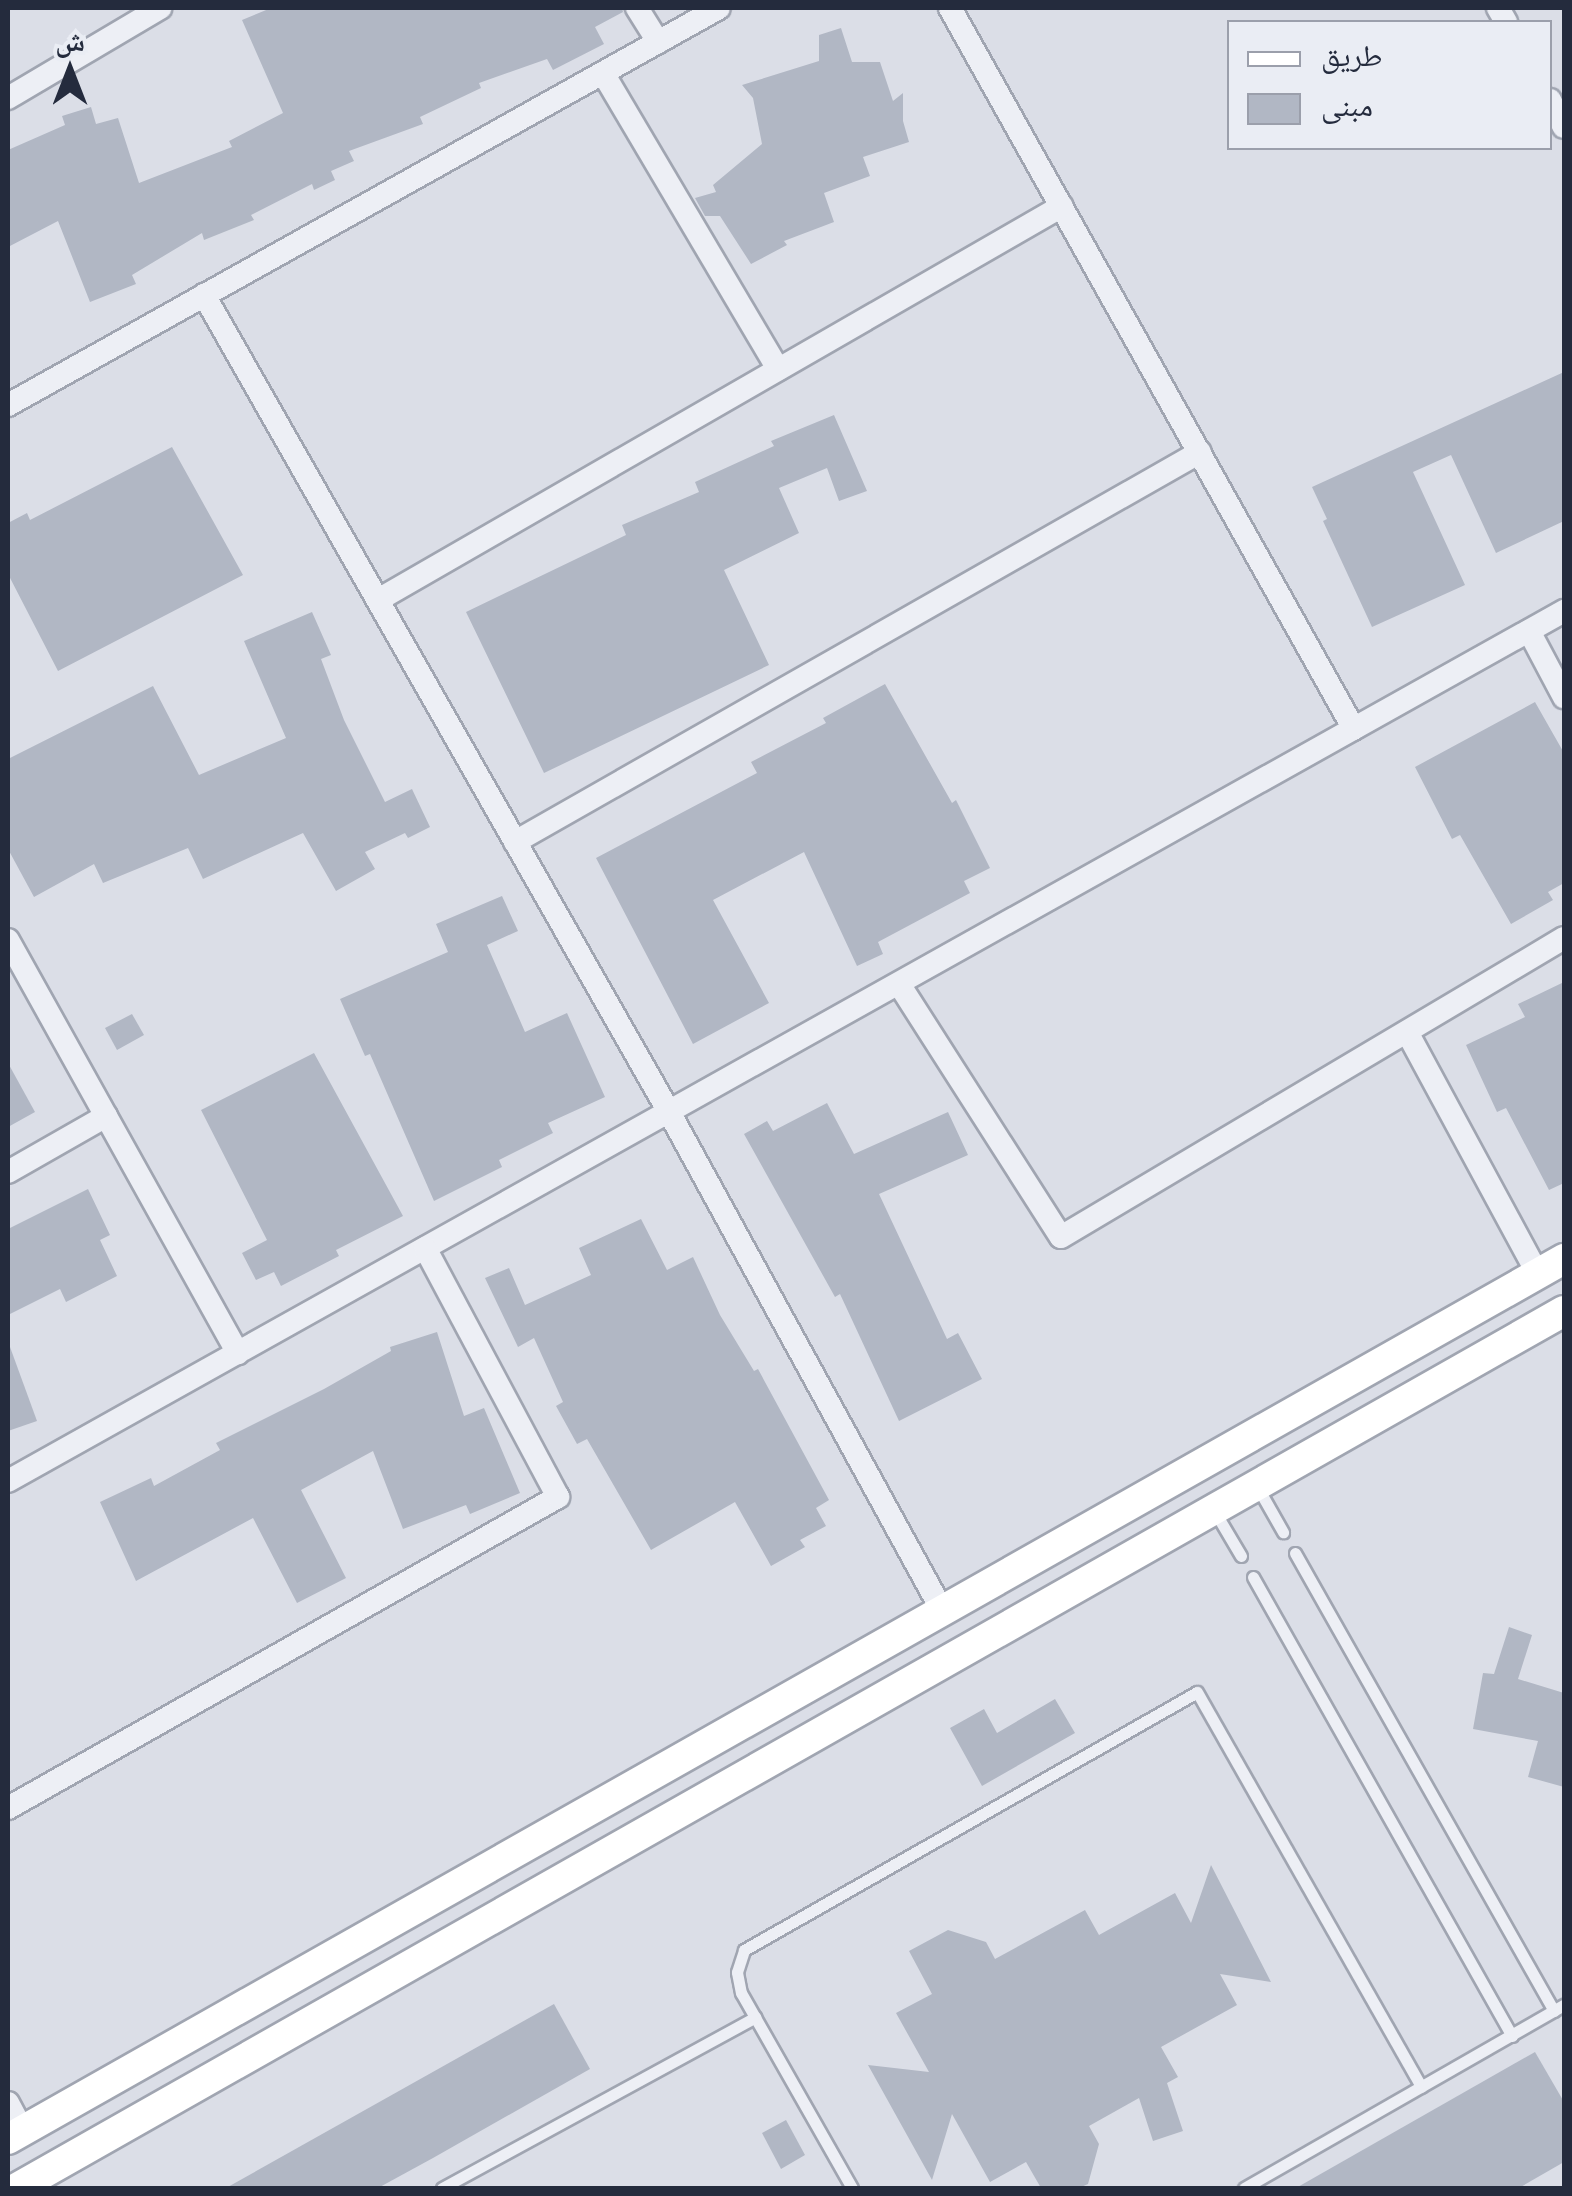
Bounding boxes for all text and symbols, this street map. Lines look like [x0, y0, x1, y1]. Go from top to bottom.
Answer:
north arrow [20, 20, 120, 120]
legend [1227, 20, 1552, 150]
text: ش [55, 21, 85, 59]
text: طريق [1321, 34, 1382, 75]
text: مبنى [1321, 84, 1373, 125]

